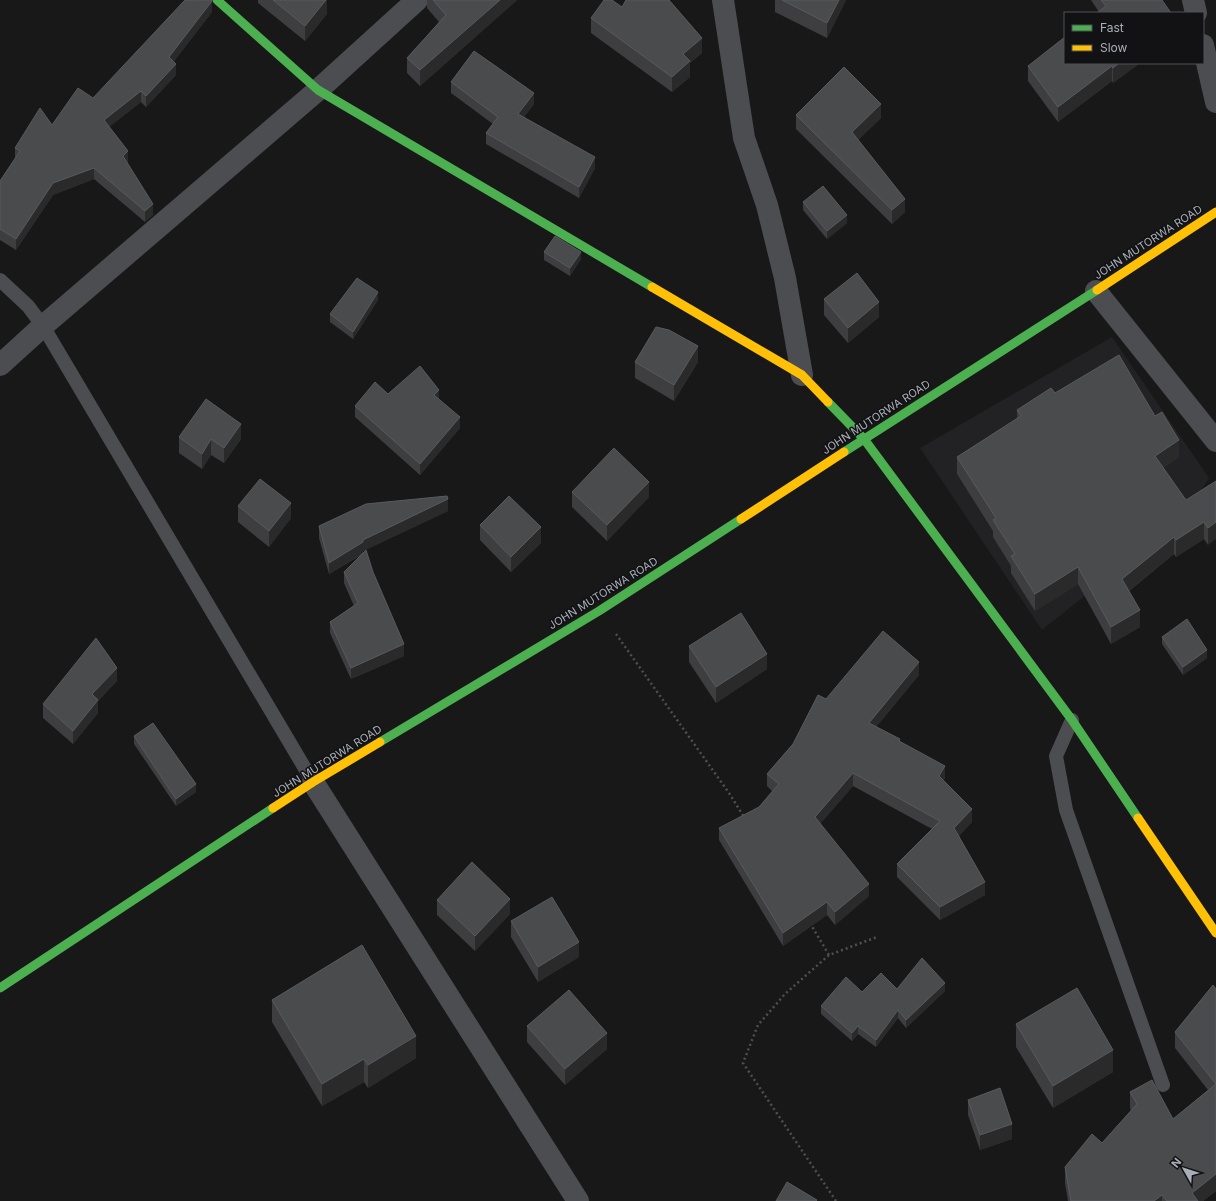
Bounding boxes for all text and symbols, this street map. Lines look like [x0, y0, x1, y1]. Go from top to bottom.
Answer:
legend [1064, 12, 1204, 64]
text: Fast [1100, 20, 1124, 35]
text: Slow [1100, 40, 1128, 55]
street label: JOHN MUTORWA ROAD [1091, 202, 1205, 282]
street label: JOHN MUTORWA ROAD [819, 377, 933, 457]
street label: JOHN MUTORWA ROAD [546, 554, 660, 632]
street label: JOHN MUTORWA ROAD [270, 722, 384, 800]
north arrow [1164, 1149, 1204, 1189]
text: N [1168, 1155, 1184, 1170]

